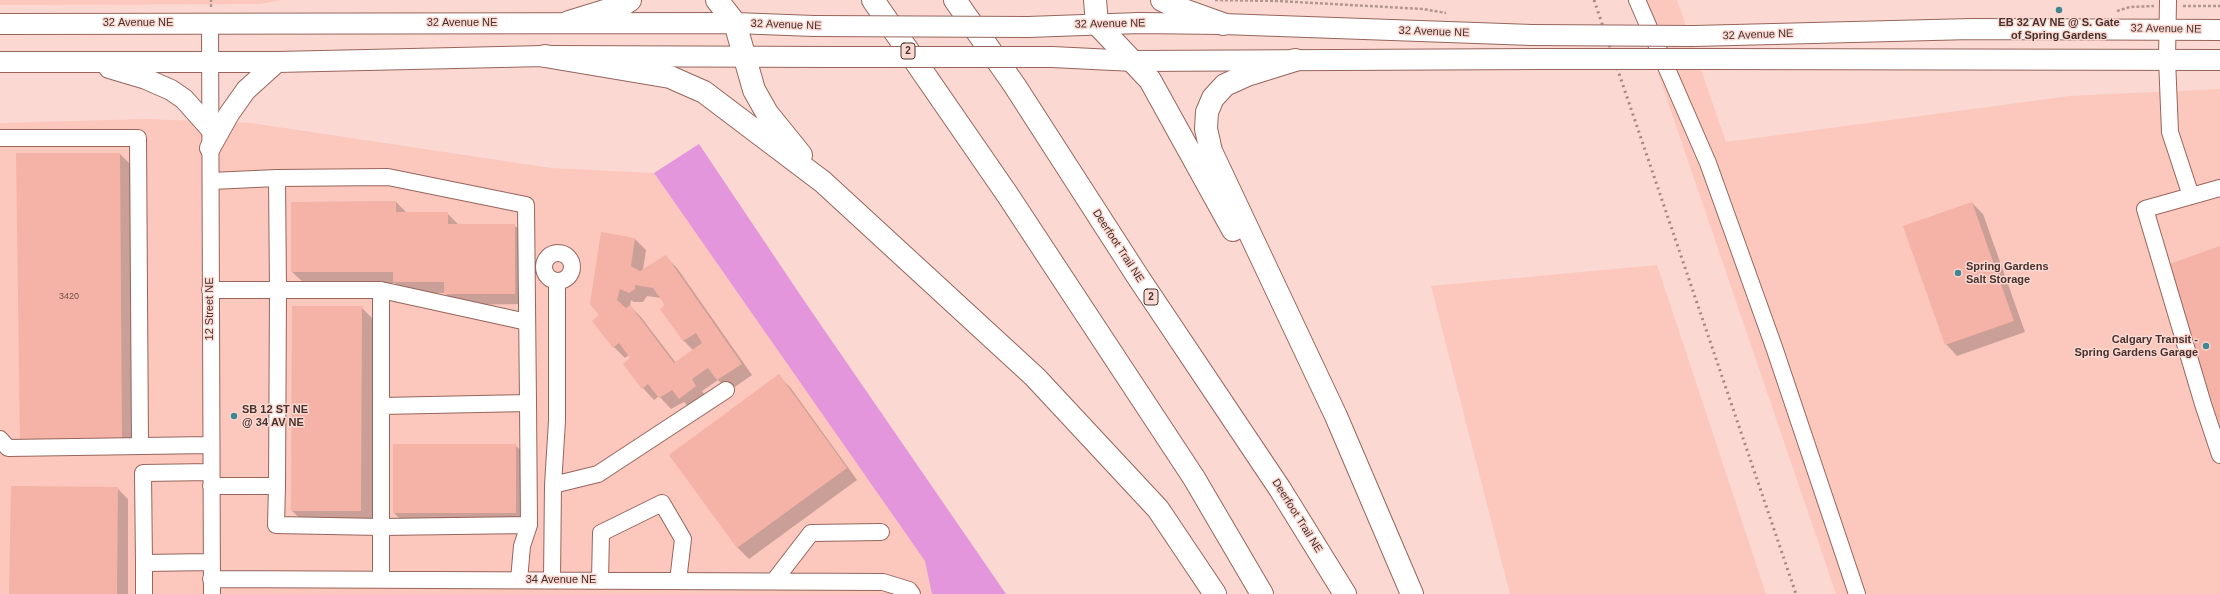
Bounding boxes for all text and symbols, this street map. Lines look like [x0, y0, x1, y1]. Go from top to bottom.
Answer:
marker: EB 32 AV NE @ S. Gate of Spring Gardens [2054, 5, 2064, 15]
street label: 32 Avenue NE [103, 16, 173, 30]
street label: 32 Avenue NE [427, 16, 497, 30]
place label: EB 32 AV NE @ S. Gate of Spring Gardens [1998, 16, 2120, 42]
street label: 32 Avenue NE [750, 17, 822, 33]
street label: 32 Avenue NE [1075, 17, 1145, 31]
street label: 32 Avenue NE [2131, 22, 2201, 36]
street label: 32 Avenue NE [1398, 24, 1470, 40]
street label: 32 Avenue NE [1722, 27, 1794, 43]
road number: 2 [901, 43, 915, 59]
street label: Deerfoot Trail NE [1089, 207, 1147, 285]
place label: Spring Gardens Salt Storage [1966, 260, 2049, 286]
marker: Spring Gardens Salt Storage [1953, 268, 1963, 278]
street label: 12 Street NE [203, 278, 217, 340]
road number: 2 [1144, 289, 1158, 305]
house number: 3420 [59, 292, 79, 302]
place label: Calgary Transit - Spring Gardens Garage [2075, 333, 2198, 359]
marker: Calgary Transit - Spring Gardens Garage [2201, 341, 2211, 351]
place label: SB 12 ST NE @ 34 AV NE [242, 403, 308, 429]
marker: SB 12 ST NE @ 34 AV NE [229, 411, 239, 421]
street label: Deerfoot Trail NE [1269, 477, 1325, 555]
street label: 34 Avenue NE [526, 573, 596, 587]

